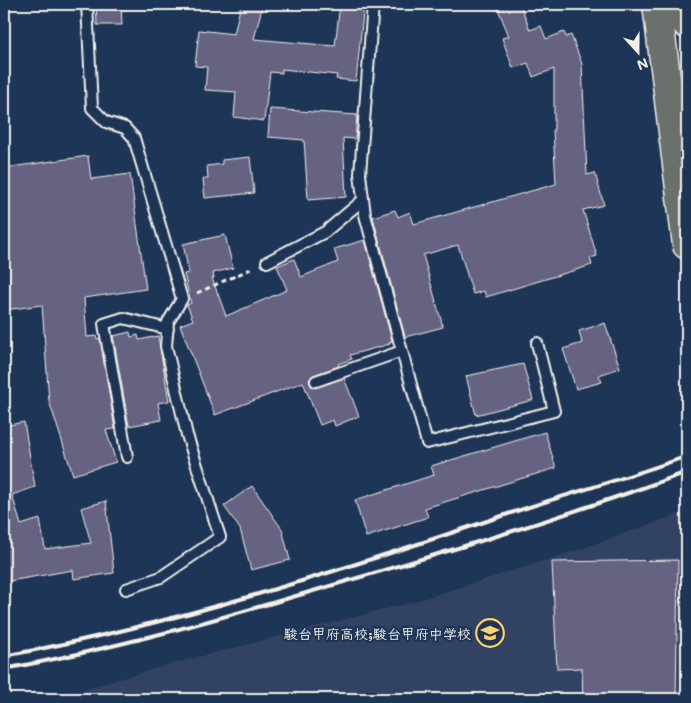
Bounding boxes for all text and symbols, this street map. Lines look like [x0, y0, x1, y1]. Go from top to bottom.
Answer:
north arrow [614, 28, 664, 78]
text: N [634, 54, 651, 75]
school or university icon: 駿台甲府高校;駿台甲府中学校 [475, 618, 505, 648]
place label: 駿台甲府高校;駿台甲府中学校 [284, 624, 471, 643]

